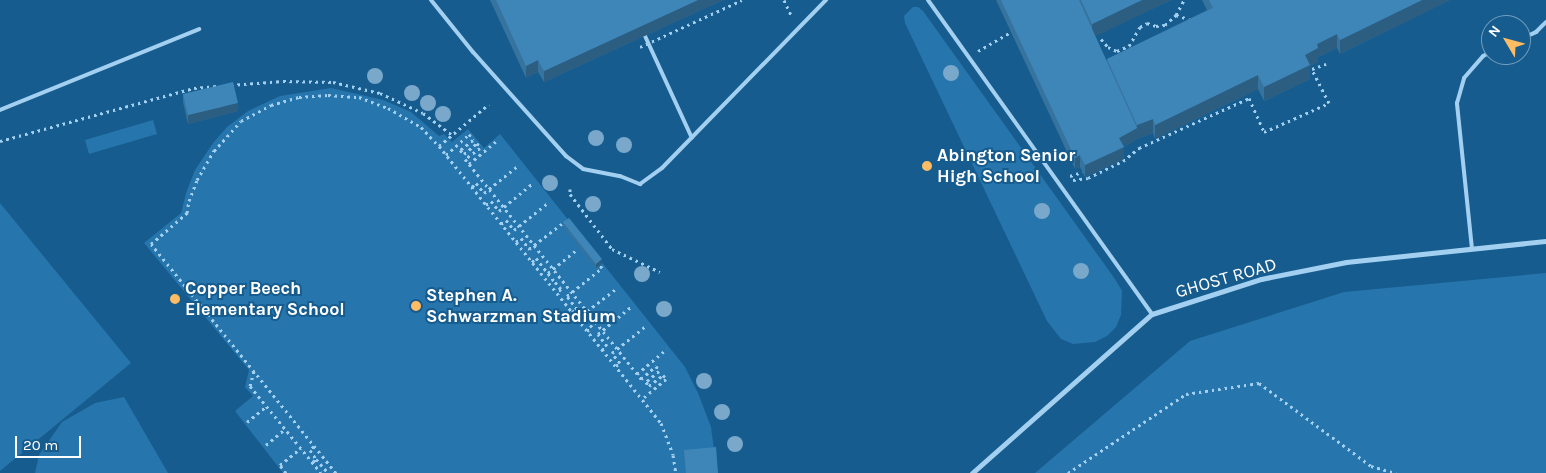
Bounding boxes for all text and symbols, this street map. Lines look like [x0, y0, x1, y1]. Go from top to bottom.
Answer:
north arrow [1481, 15, 1531, 65]
text: N [1485, 22, 1504, 40]
place label: Abington Senior High School [937, 145, 1075, 188]
marker: Abington Senior High School [921, 160, 933, 172]
street label: GHOST ROAD [1173, 253, 1279, 303]
place label: Copper Beech Elementary School [185, 278, 345, 320]
place label: Stephen A. Schwarzman Stadium [426, 285, 616, 328]
marker: Copper Beech Elementary School [169, 293, 181, 305]
marker: Stephen A. Schwarzman Stadium [410, 300, 422, 312]
scale bar [18, 426, 84, 458]
text: 20 m [23, 436, 58, 454]

